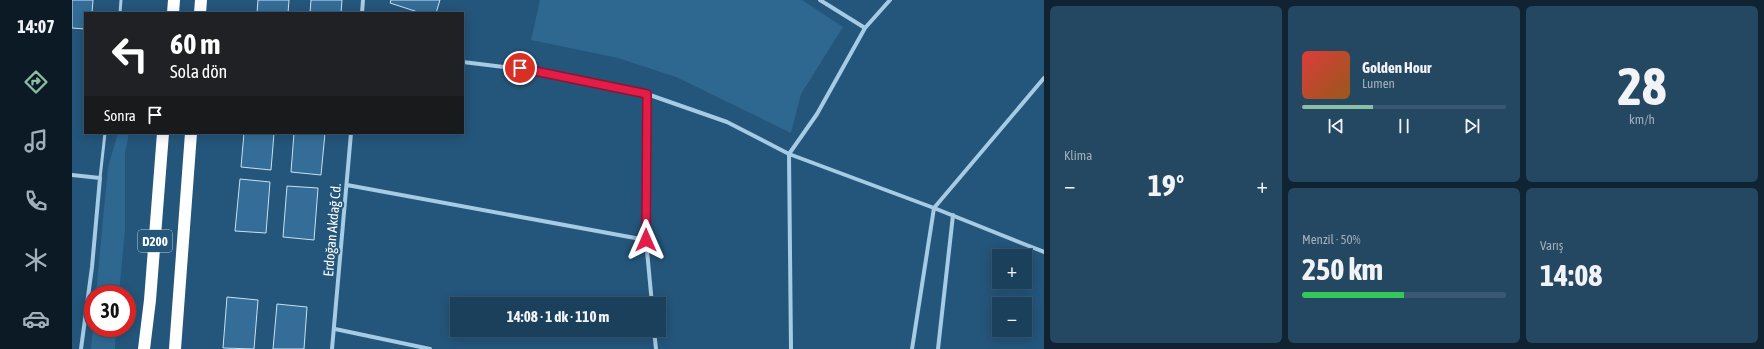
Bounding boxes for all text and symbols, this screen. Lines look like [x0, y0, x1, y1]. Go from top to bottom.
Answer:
text: 14:07 [17, 16, 55, 37]
icon: left [104, 28, 156, 80]
text: 60 m [170, 28, 220, 60]
pin [503, 51, 537, 85]
text: 28 [1618, 56, 1666, 116]
icon: arrive [509, 57, 531, 79]
text: Golden Hour [1362, 59, 1432, 76]
text: Sola dön [170, 61, 227, 82]
icon: directions [22, 68, 50, 96]
text: Lumen [1362, 76, 1395, 91]
icon: arrive [144, 104, 166, 126]
text: Sonra [104, 107, 136, 124]
text: km/h [1629, 112, 1655, 127]
icon: previous [1325, 115, 1347, 137]
icon: pause [1393, 115, 1415, 137]
icon: next [1461, 115, 1483, 137]
icon: music [22, 127, 50, 155]
text: Klima [1064, 148, 1092, 163]
text: 19° [1148, 168, 1184, 202]
text: − [1064, 172, 1075, 198]
text: + [1257, 172, 1268, 198]
street label: Erdoğan Akdağ Cd. [320, 183, 344, 277]
icon: phone [22, 187, 50, 215]
position arrow [625, 219, 667, 261]
road number: D200 [138, 230, 172, 252]
text: Menzil · 50% [1302, 232, 1361, 247]
text: Varış [1540, 238, 1563, 253]
icon: climate [22, 246, 50, 274]
map controls [992, 249, 1032, 337]
button: + [992, 249, 1032, 289]
text: 250 km [1302, 252, 1383, 286]
text: 14:08 [1540, 258, 1602, 292]
speed limit sign: 30 [84, 285, 136, 337]
button: − [992, 297, 1032, 337]
icon: car [22, 305, 50, 333]
text: 14:08 · 1 dk · 110 m [507, 308, 609, 325]

